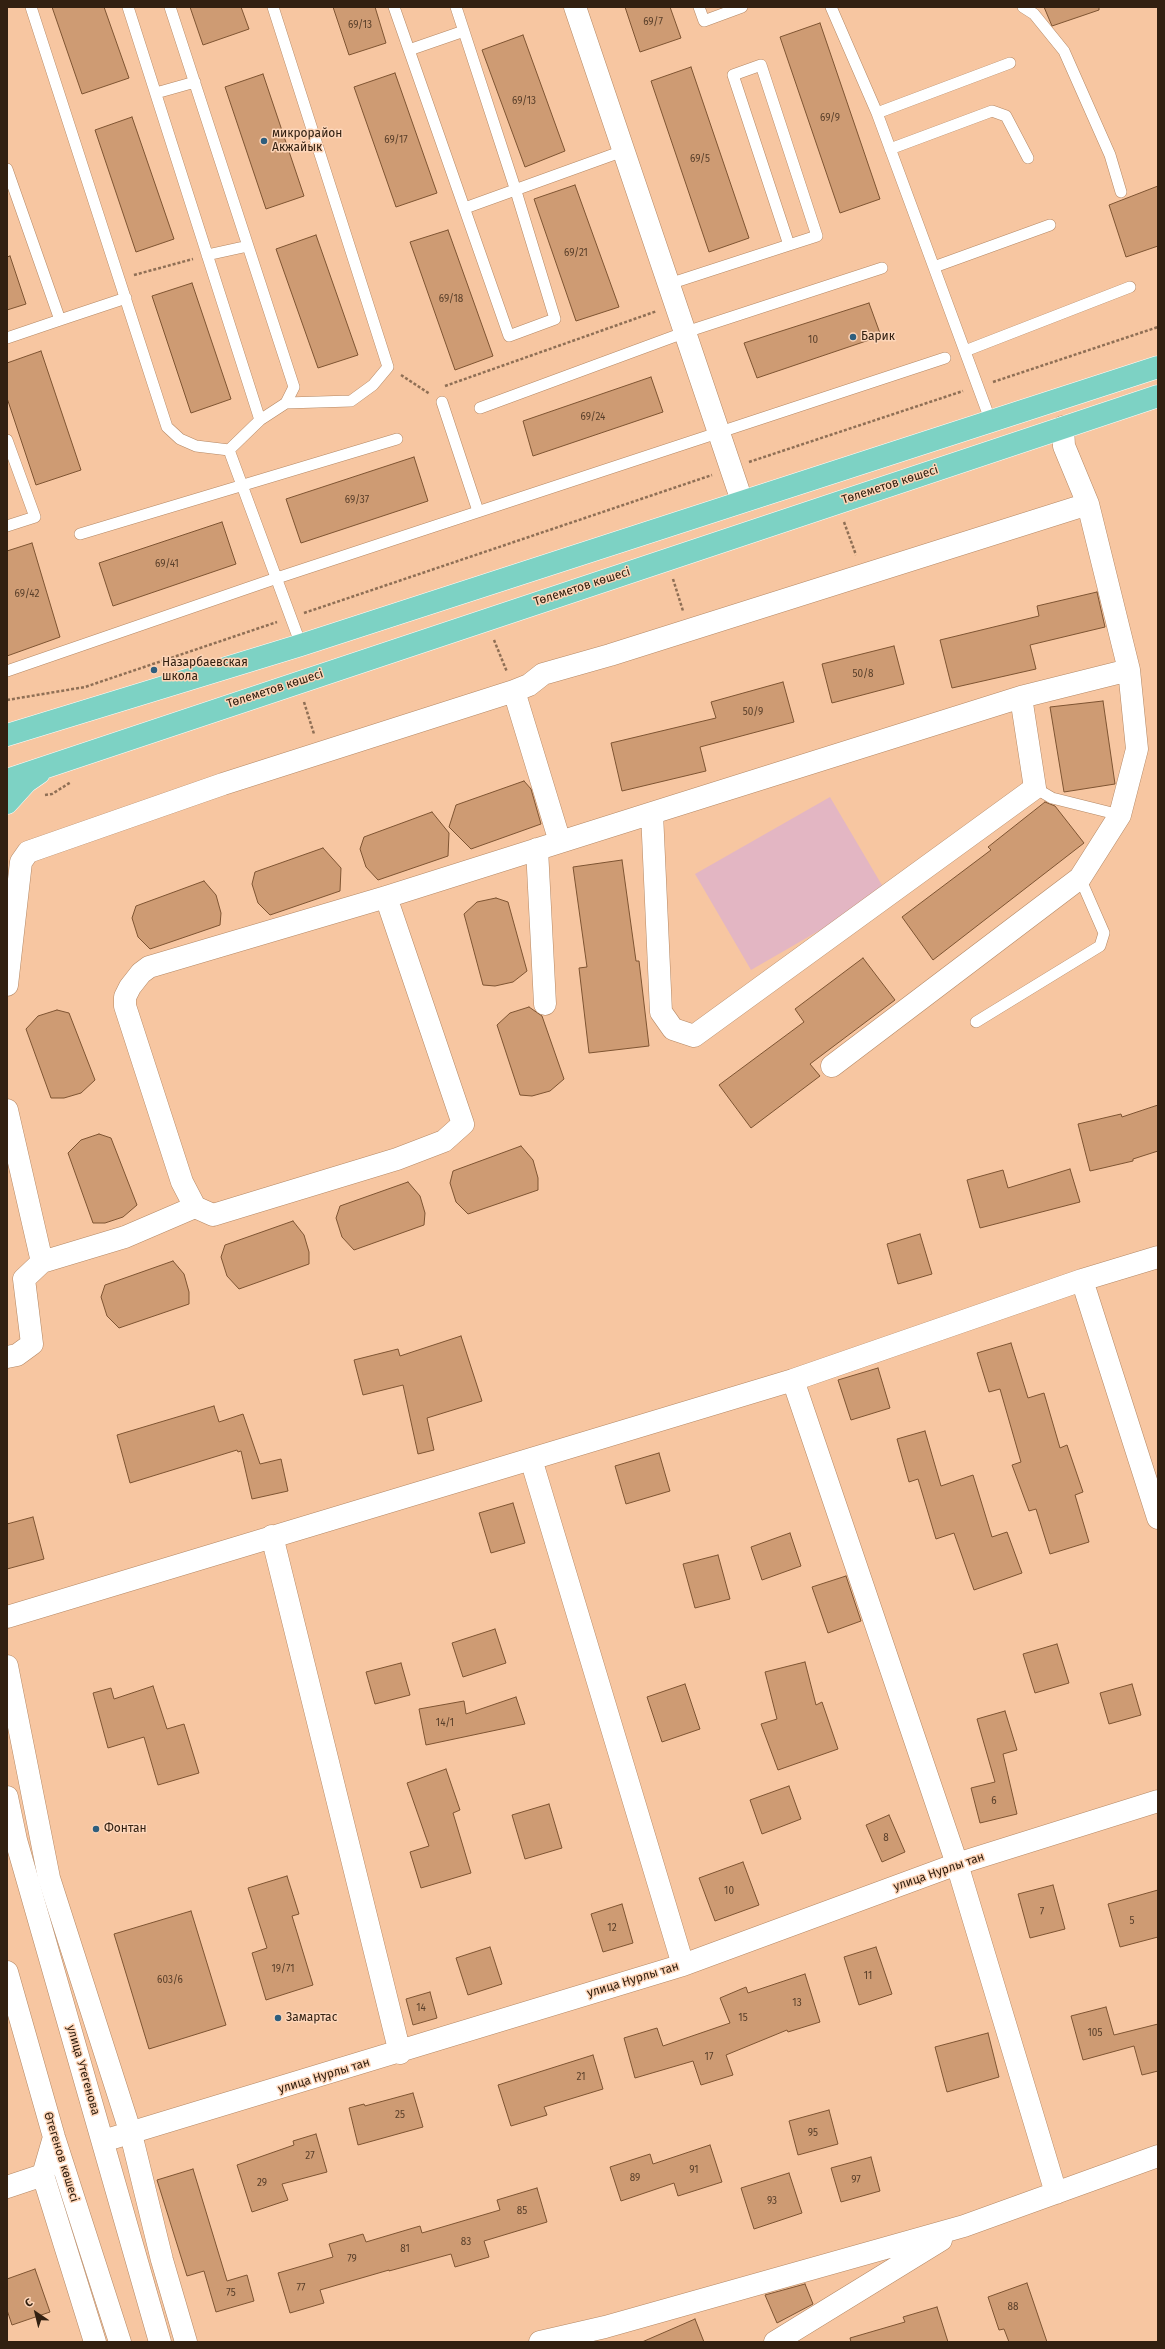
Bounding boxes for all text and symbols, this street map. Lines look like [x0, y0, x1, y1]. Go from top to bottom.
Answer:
house number: 69/7 [643, 16, 663, 28]
house number: 69/13 [348, 19, 372, 31]
house number: 69/13 [512, 95, 536, 107]
house number: 69/9 [820, 112, 840, 124]
place label: микрорайон Акжайык [272, 127, 342, 155]
house number: 69/17 [384, 134, 408, 146]
marker: микрорайон Акжайык [259, 136, 269, 146]
house number: 69/5 [690, 153, 710, 165]
house number: 69/21 [564, 247, 588, 259]
house number: 69/18 [439, 293, 463, 305]
place label: Барик [861, 330, 895, 344]
marker: Барик [848, 332, 858, 342]
house number: 10 [808, 334, 818, 346]
house number: 69/24 [581, 411, 605, 423]
street label: Төлеметов көшесі [840, 463, 940, 507]
house number: 69/37 [345, 494, 369, 506]
house number: 69/41 [155, 558, 179, 570]
street label: Төлеметов көшесі [532, 565, 632, 609]
house number: 69/42 [15, 588, 39, 600]
place label: Назарбаевская школа [162, 656, 248, 684]
marker: Назарбаевская школа [149, 665, 159, 675]
street label: Төлеметов көшесі [225, 667, 325, 711]
house number: 50/8 [852, 668, 874, 680]
house number: 50/9 [743, 706, 763, 718]
house number: 14/1 [436, 1717, 454, 1729]
house number: 6 [991, 1795, 997, 1807]
place label: Фонтан [104, 1822, 147, 1836]
marker: Фонтан [91, 1824, 101, 1834]
house number: 8 [883, 1832, 889, 1844]
street label: улица Нурлы тан [892, 1850, 986, 1894]
house number: 10 [724, 1885, 734, 1897]
house number: 7 [1040, 1906, 1044, 1918]
house number: 5 [1129, 1915, 1135, 1927]
house number: 12 [607, 1922, 617, 1934]
street label: улица Нурлы тан [585, 1959, 681, 2001]
house number: 19/71 [272, 1963, 294, 1975]
house number: 11 [864, 1970, 872, 1982]
house number: 603/6 [157, 1974, 183, 1986]
house number: 13 [792, 1997, 802, 2009]
house number: 14 [416, 2002, 426, 2014]
place label: Замартас [286, 2011, 337, 2025]
house number: 15 [738, 2012, 748, 2024]
marker: Замартас [273, 2013, 283, 2023]
street label: улица Утегенова [63, 2023, 103, 2117]
house number: 105 [1088, 2027, 1102, 2039]
house number: 17 [705, 2051, 713, 2063]
street label: улица Нурлы тан [276, 2055, 372, 2097]
house number: 21 [576, 2071, 586, 2083]
house number: 25 [395, 2109, 405, 2121]
street label: Өтегенов көшесі [40, 2110, 82, 2204]
house number: 95 [808, 2127, 818, 2139]
house number: 27 [305, 2150, 315, 2162]
house number: 91 [689, 2164, 699, 2176]
house number: 89 [630, 2172, 640, 2184]
house number: 97 [851, 2174, 861, 2186]
house number: 29 [257, 2177, 267, 2189]
house number: 93 [767, 2195, 777, 2207]
house number: 85 [517, 2205, 527, 2217]
house number: 83 [461, 2236, 471, 2248]
house number: 81 [400, 2243, 410, 2255]
house number: 79 [347, 2253, 357, 2265]
house number: 77 [297, 2282, 305, 2294]
house number: 75 [226, 2287, 236, 2299]
north arrow [16, 2293, 56, 2333]
text: С [23, 2296, 35, 2310]
house number: 88 [1007, 2301, 1019, 2313]

